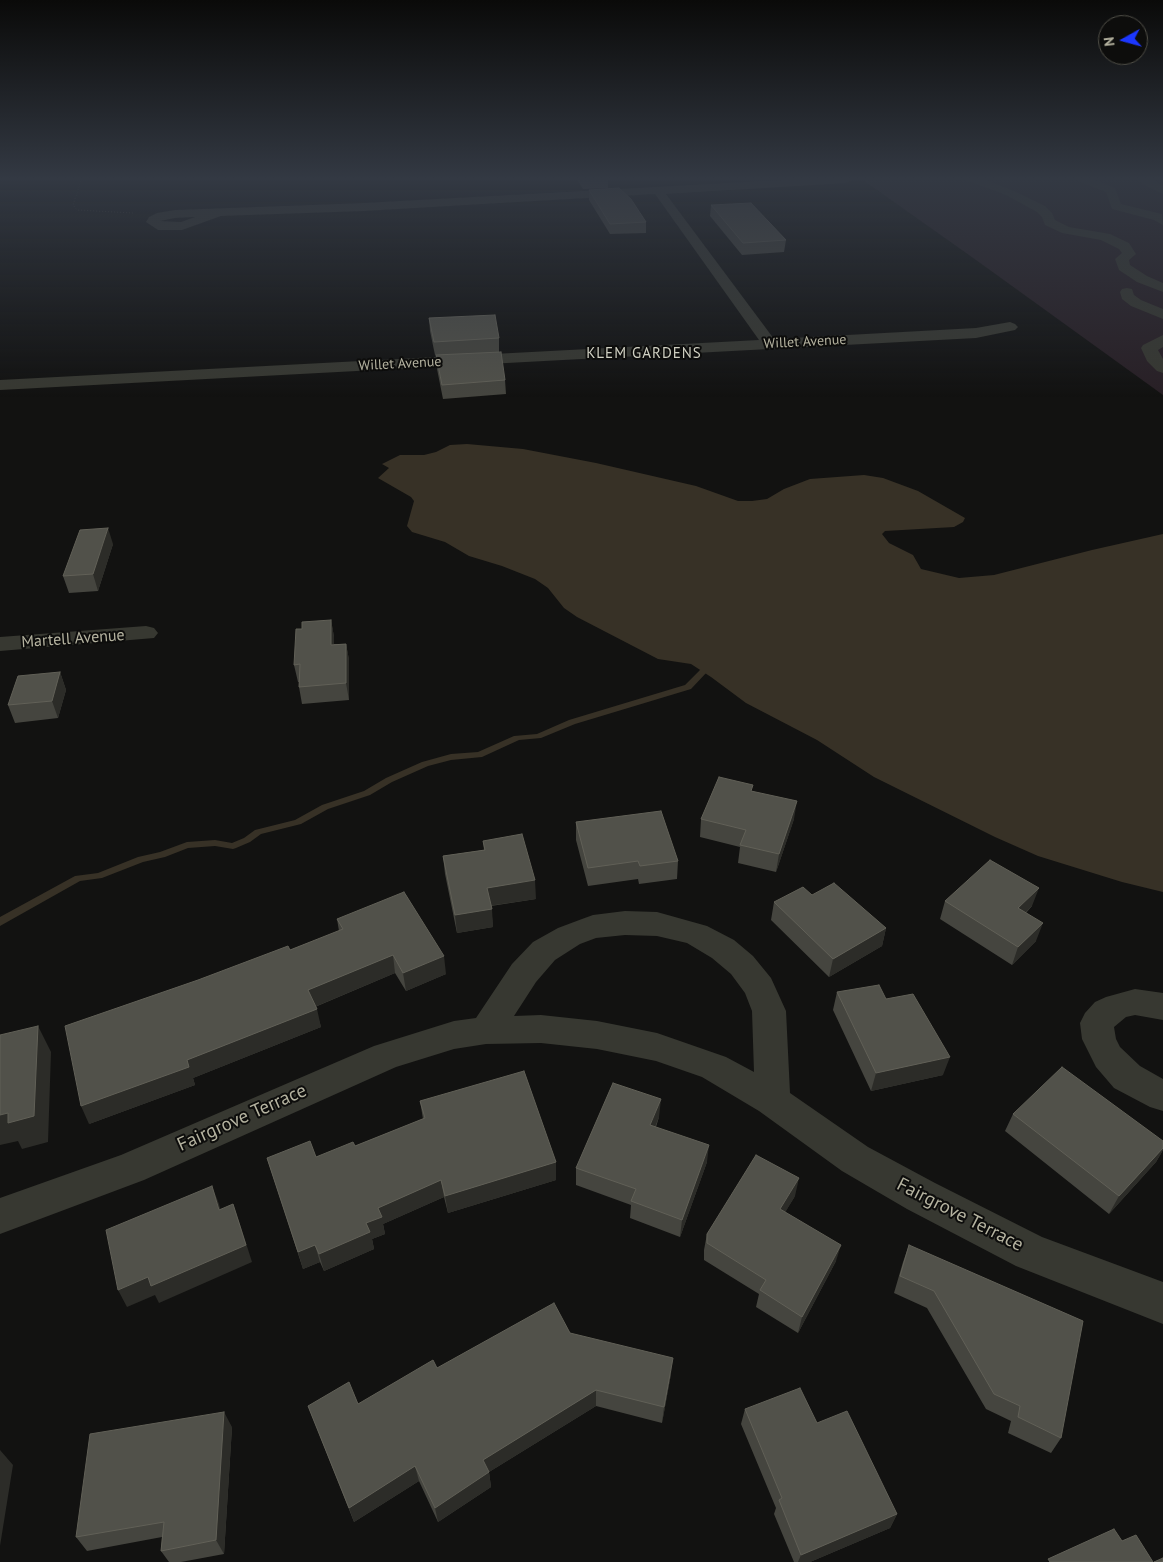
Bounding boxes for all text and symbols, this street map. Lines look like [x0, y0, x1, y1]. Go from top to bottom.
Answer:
north arrow [1098, 15, 1148, 65]
text: N [1100, 36, 1119, 47]
street label: Willet Avenue [763, 331, 847, 353]
district label: KLEM GARDENS [585, 345, 703, 363]
street label: Willet Avenue [358, 353, 442, 375]
street label: Martell Avenue [21, 626, 125, 652]
street label: Fairgrove Terrace [174, 1079, 310, 1157]
street label: Fairgrove Terrace [893, 1173, 1027, 1257]

